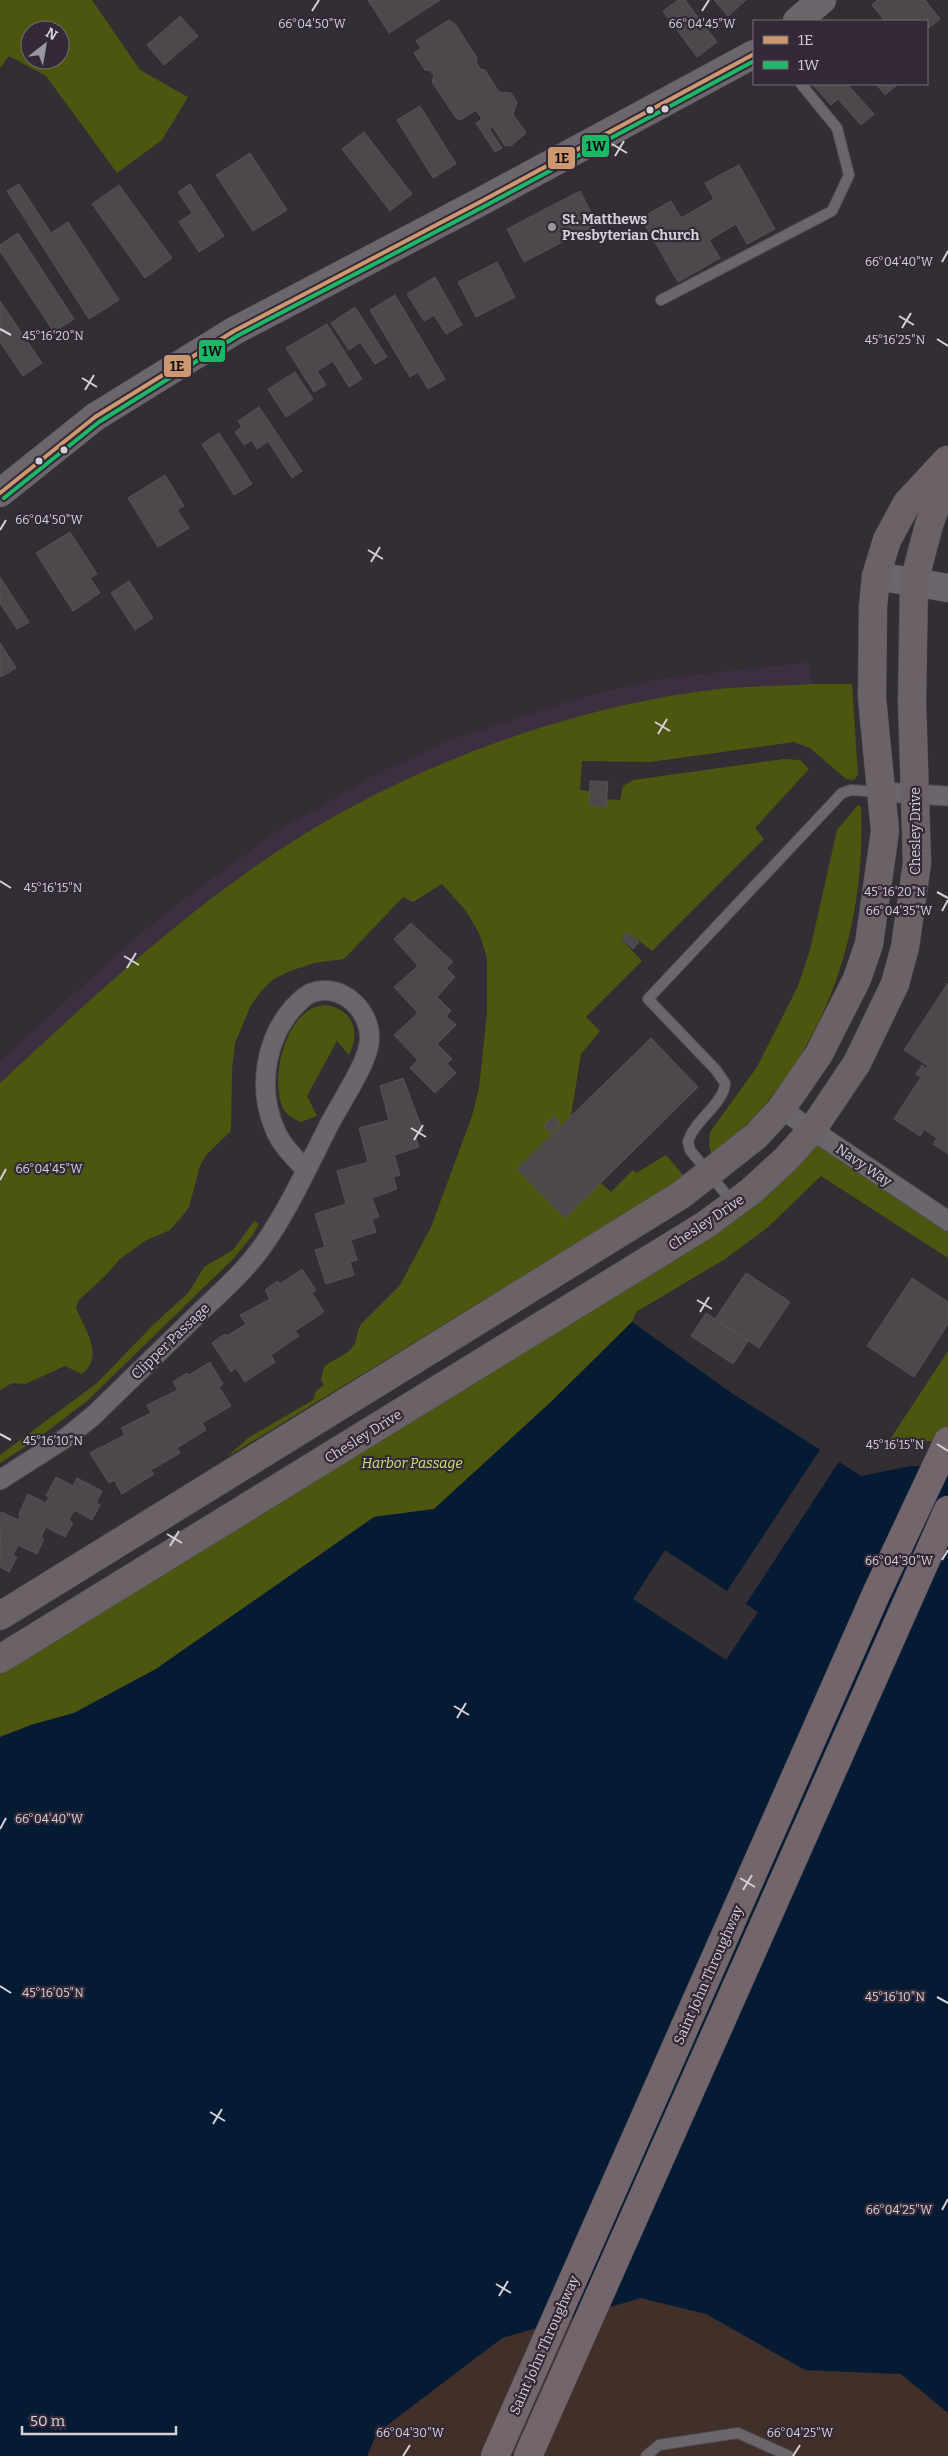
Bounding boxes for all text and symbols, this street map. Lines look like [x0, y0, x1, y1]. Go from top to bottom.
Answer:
text: 66°04'50"W [278, 17, 346, 31]
text: 66°04'45"W [669, 17, 736, 31]
north arrow [20, 20, 70, 70]
legend [753, 20, 928, 85]
text: N [42, 24, 61, 44]
text: 1E [798, 31, 813, 49]
text: 1W [798, 56, 820, 74]
unlabelled marker [660, 104, 670, 114]
unlabelled marker [645, 105, 655, 115]
line badge: 1W [581, 134, 610, 158]
text: 1W [586, 138, 607, 155]
line badge: 1E [547, 146, 576, 170]
text: 1E [555, 150, 569, 167]
place label: St. Matthews Presbyterian Church [562, 211, 699, 244]
marker: St. Matthews Presbyterian Church [546, 221, 558, 233]
text: 66°04'40"W [865, 255, 934, 269]
text: 45°16'20"N [22, 329, 84, 343]
text: 45°16'25"N [865, 333, 926, 347]
line badge: 1W [198, 339, 226, 363]
text: 1W [202, 343, 223, 360]
line badge: 1E [163, 354, 192, 378]
text: 1E [170, 358, 184, 375]
unlabelled marker [59, 445, 69, 455]
unlabelled marker [34, 456, 44, 466]
text: 66°04'50"W [15, 513, 83, 527]
street label: Chesley Drive [907, 787, 924, 875]
text: 45°16'15"N [24, 881, 83, 895]
text: 45°16'20"N [864, 885, 926, 899]
text: 66°04'35"W [866, 904, 933, 918]
street label: Navy Way [833, 1141, 895, 1191]
text: 66°04'45"W [16, 1162, 83, 1176]
street label: Chesley Drive [665, 1191, 747, 1254]
street label: Clipper Passage [128, 1300, 213, 1383]
street label: Chesley Drive [322, 1406, 405, 1467]
text: 45°16'10"N [23, 1434, 83, 1448]
text: 45°16'15"N [866, 1438, 925, 1452]
park label: Harbor Passage [361, 1455, 463, 1472]
text: 66°04'30"W [865, 1554, 934, 1568]
text: 66°04'40"W [15, 1812, 84, 1826]
street label: Saint John Throughway [670, 1903, 747, 2047]
text: 45°16'05"N [22, 1986, 84, 2000]
text: 45°16'10"N [865, 1990, 925, 2004]
text: 66°04'25"W [866, 2203, 933, 2217]
street label: Saint John Throughway [506, 2273, 583, 2417]
scale bar [22, 2404, 176, 2436]
text: 50 m [30, 2412, 66, 2430]
text: 66°04'30"W [376, 2426, 445, 2440]
text: 66°04'25"W [767, 2426, 834, 2440]

